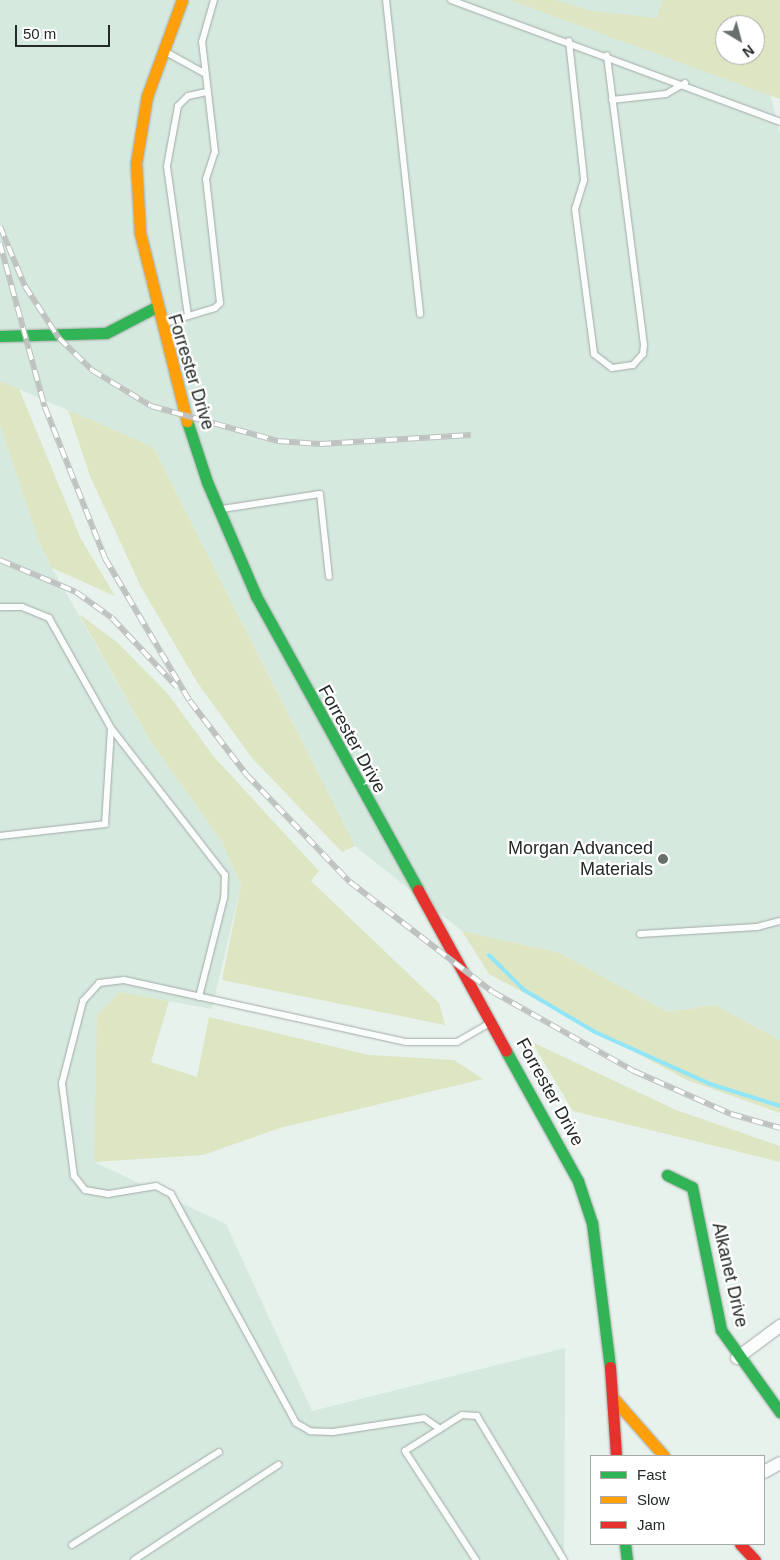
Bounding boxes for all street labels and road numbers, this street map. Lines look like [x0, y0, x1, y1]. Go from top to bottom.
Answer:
street label: Forrester Drive [163, 311, 219, 433]
street label: Forrester Drive [313, 681, 391, 797]
street label: Forrester Drive [511, 1034, 589, 1150]
street label: Alkanet Drive [707, 1220, 753, 1330]

